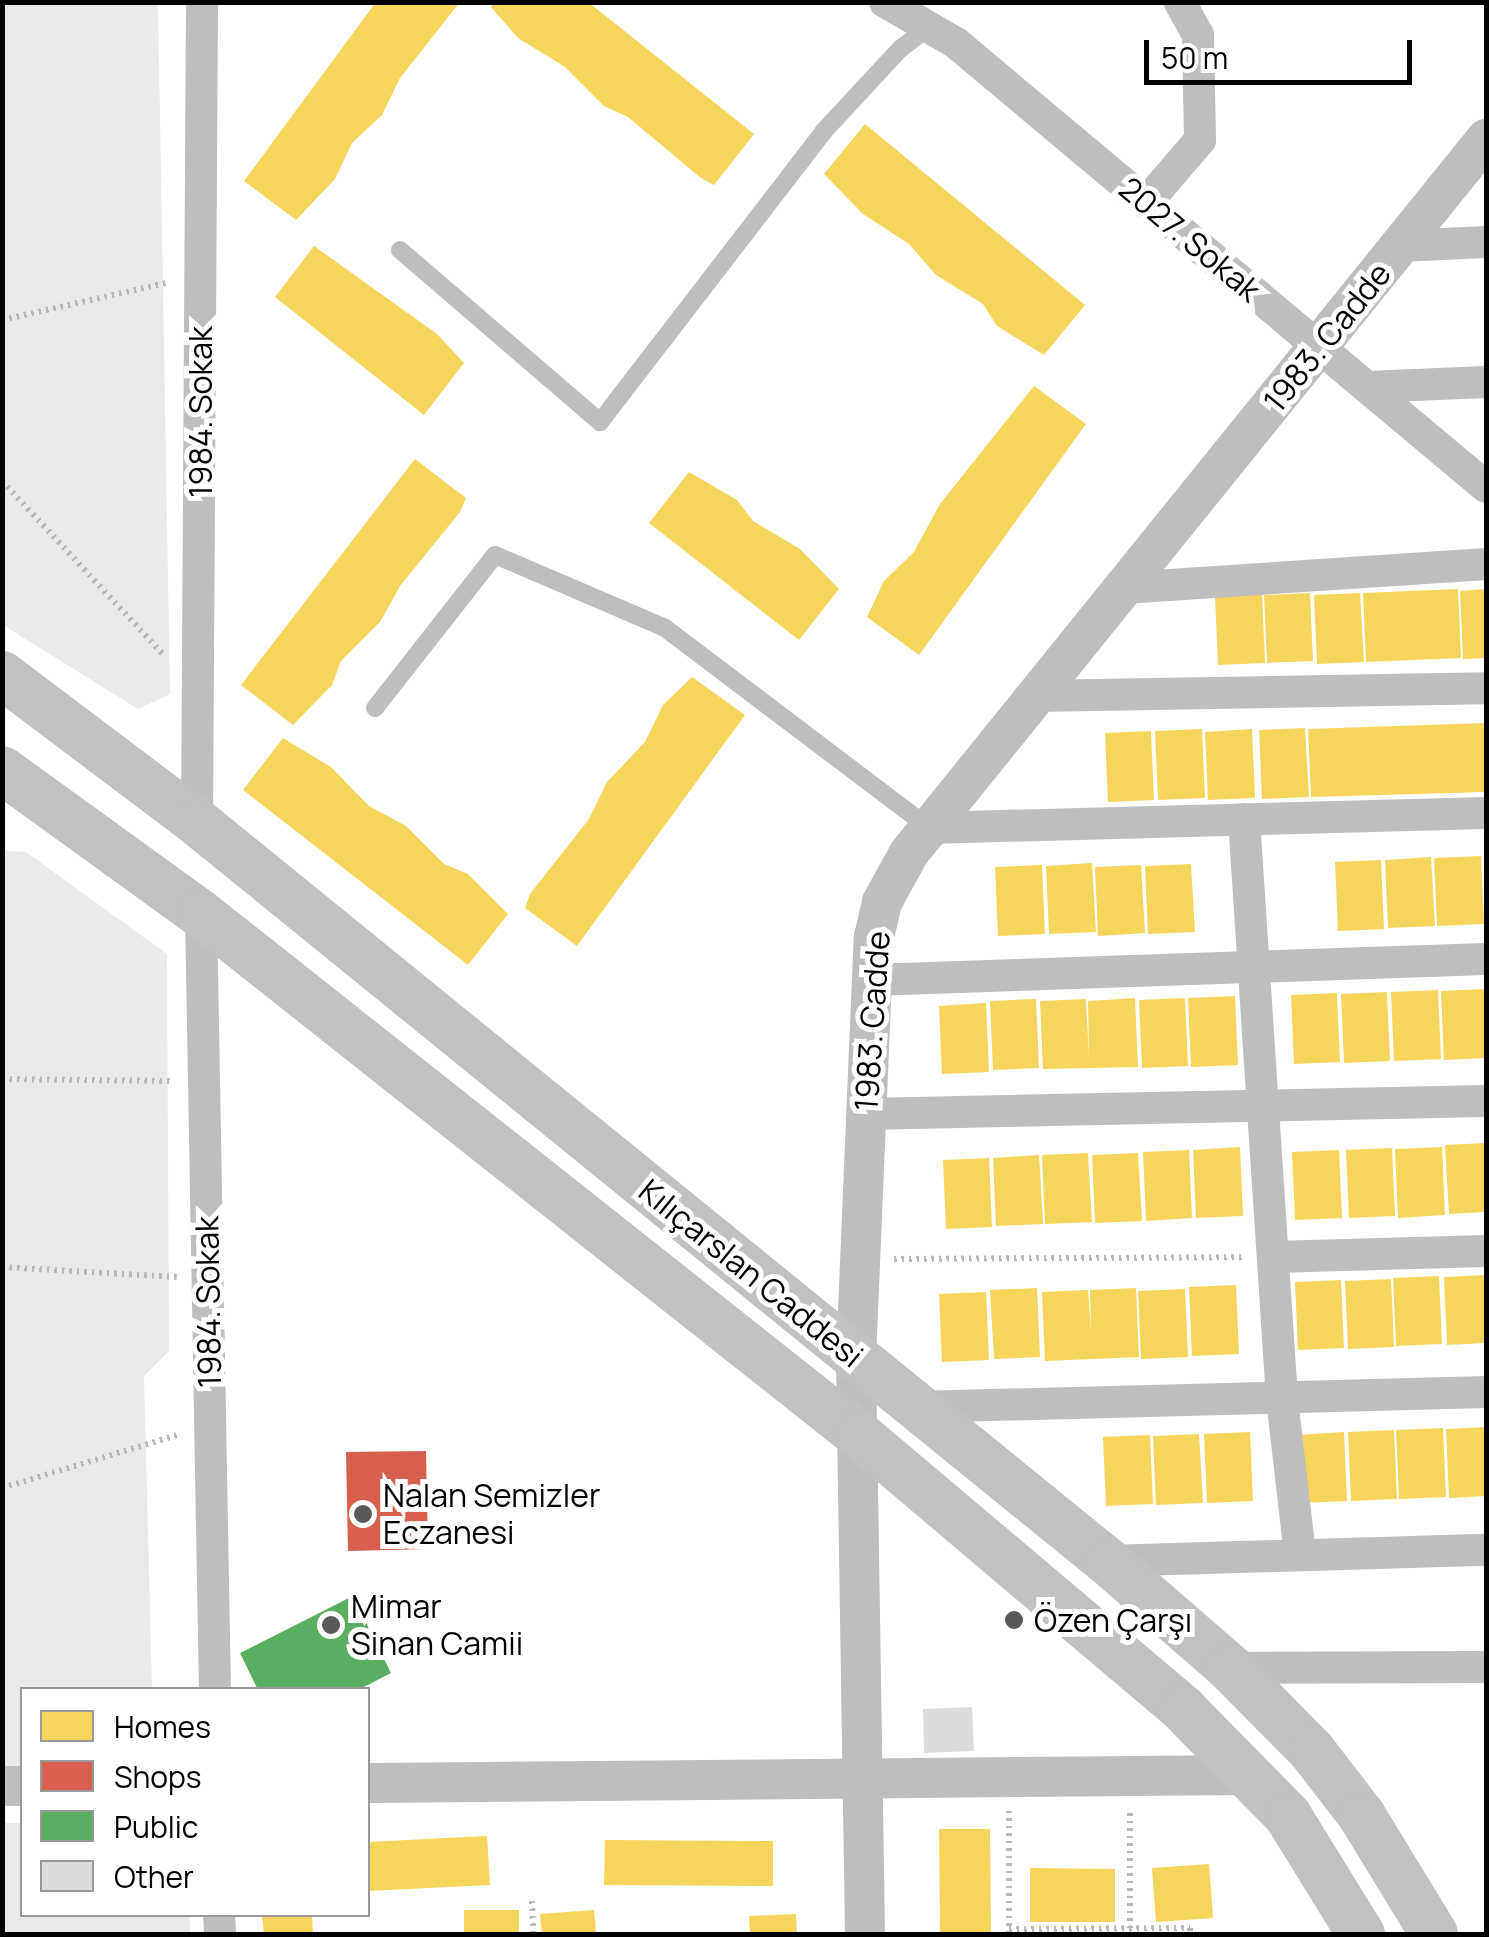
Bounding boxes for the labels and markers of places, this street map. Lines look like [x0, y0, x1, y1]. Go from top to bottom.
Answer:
place label: Nalan Semizler Eczanesi [383, 1477, 601, 1552]
marker: Nalan Semizler Eczanesi [352, 1503, 374, 1525]
place label: Mimar Sinan Camii [351, 1588, 523, 1663]
place label: Özen Çarşı [1034, 1601, 1192, 1639]
marker: Özen Çarşı [1003, 1609, 1025, 1631]
marker: Mimar Sinan Camii [320, 1614, 342, 1636]

